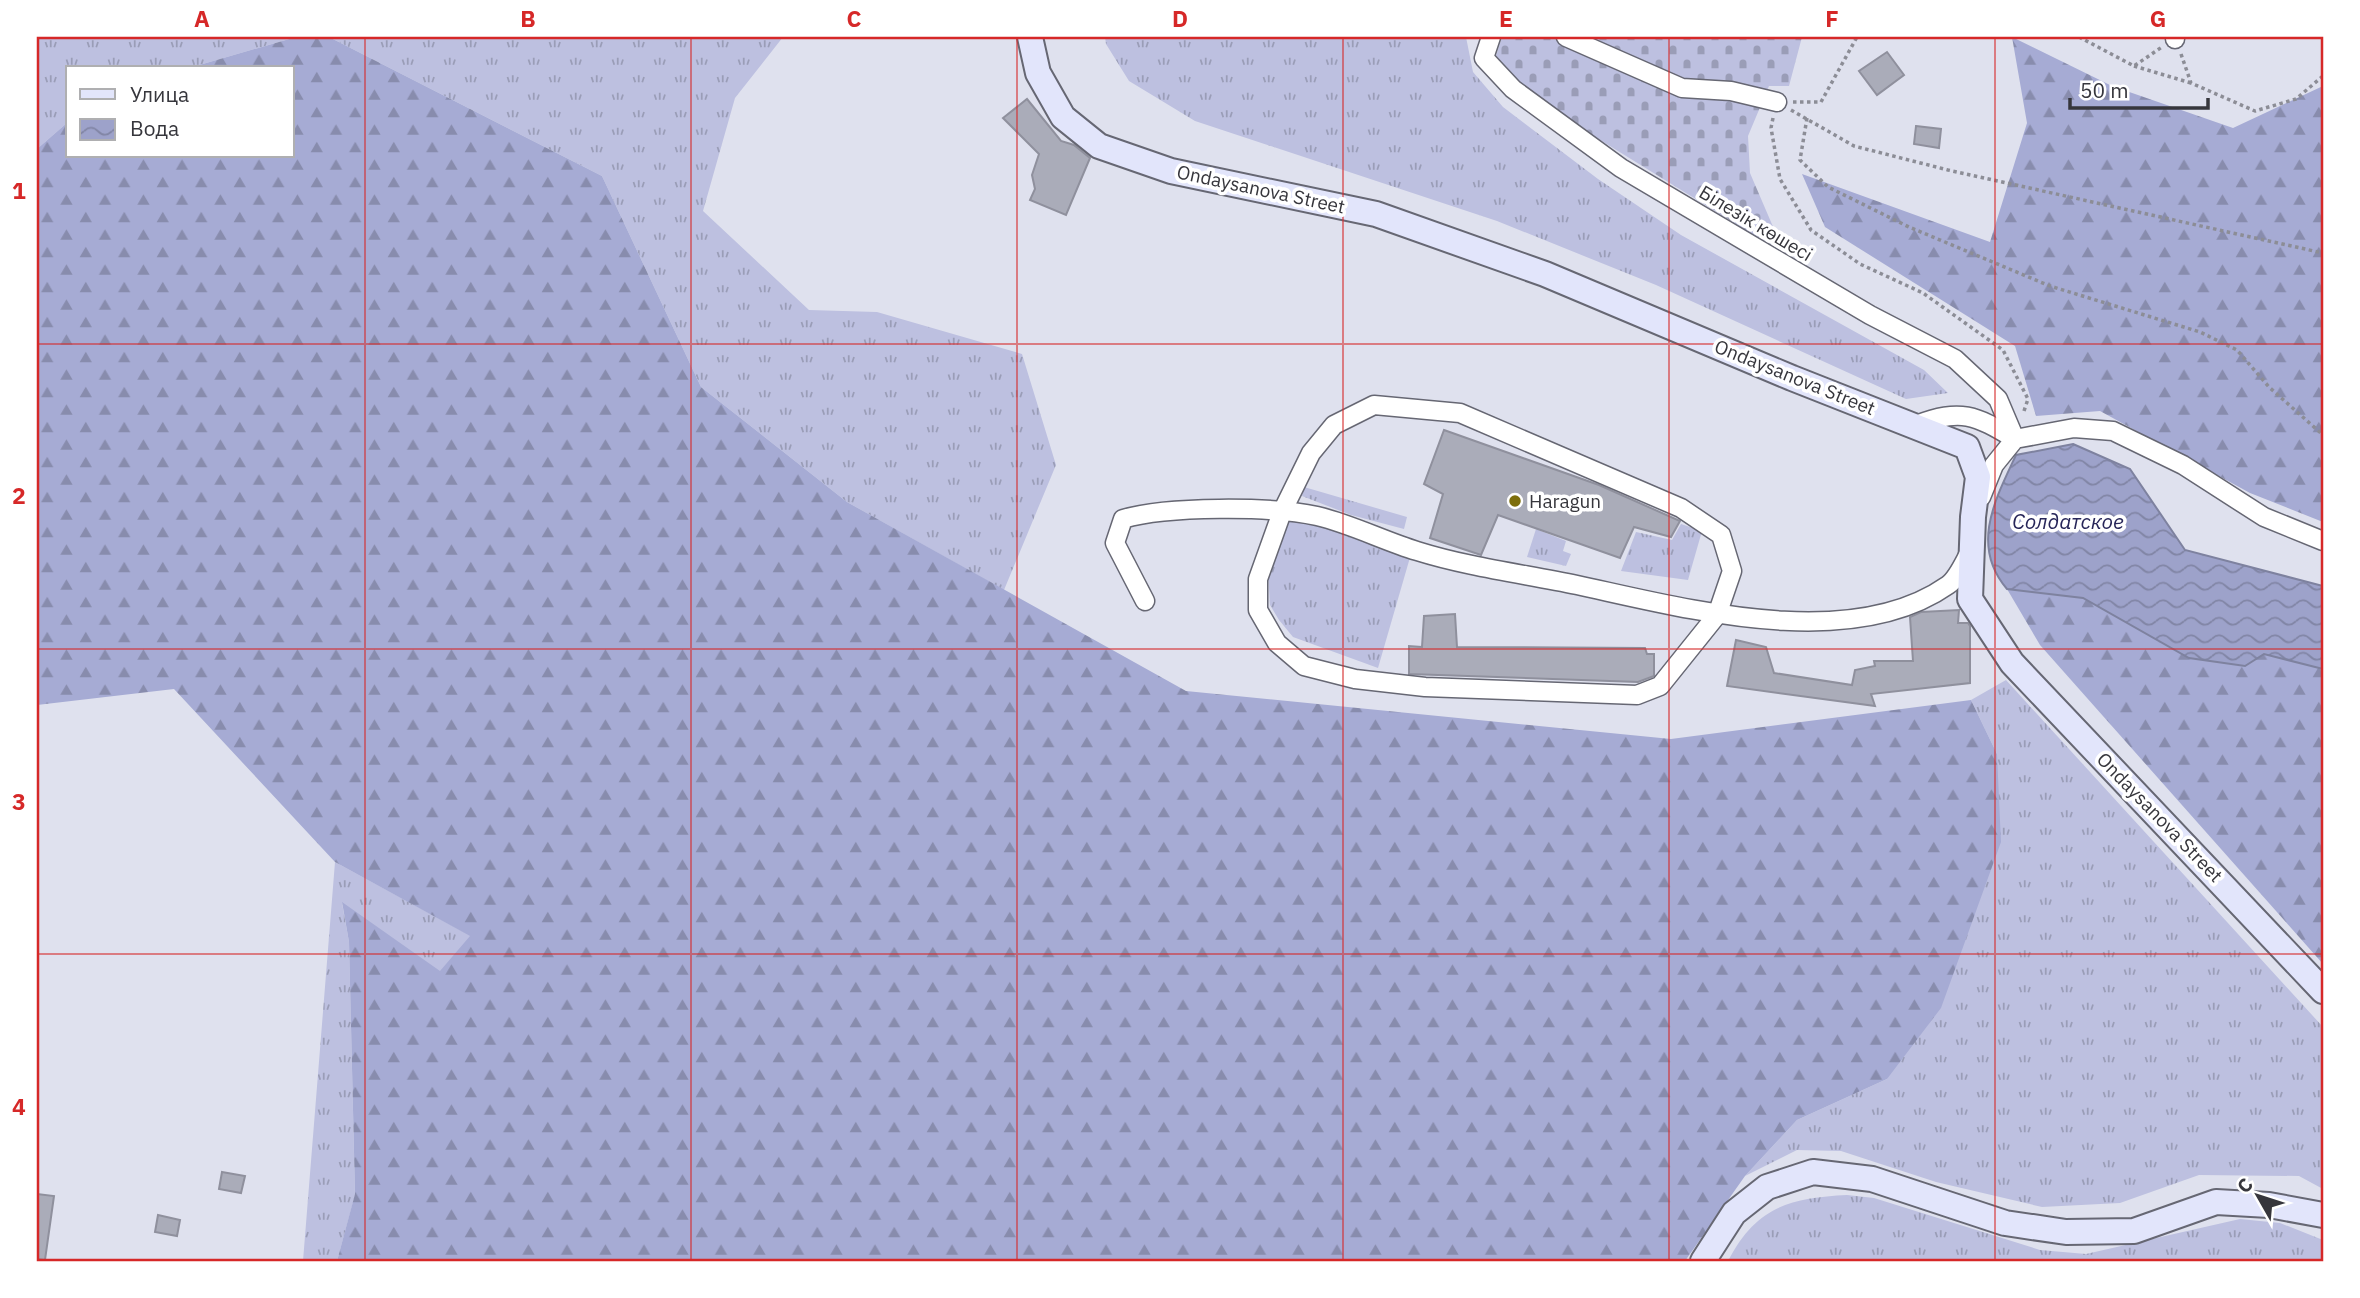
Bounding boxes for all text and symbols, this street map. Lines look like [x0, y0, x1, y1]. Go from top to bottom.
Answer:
text: A [194, 3, 210, 33]
text: B [520, 3, 536, 33]
text: C [847, 3, 862, 33]
text: D [1172, 3, 1188, 33]
text: E [1499, 3, 1513, 33]
text: F [1825, 3, 1839, 33]
text: G [2150, 3, 2166, 33]
legend [66, 66, 294, 158]
scale bar [2070, 66, 2208, 110]
text: 50 m [2080, 76, 2129, 104]
text: Улица [130, 80, 189, 108]
text: Вода [130, 114, 179, 142]
street label: Ondaysanova Street [1175, 159, 1347, 219]
text: 1 [12, 175, 26, 205]
street label: Білезік көшесі [1695, 180, 1817, 266]
street label: Ondaysanova Street [1711, 334, 1879, 420]
text: 2 [12, 480, 26, 510]
place label: Haragun [1529, 489, 1601, 513]
marker: Haragun [1507, 493, 1523, 509]
water label: Солдатское [2012, 507, 2124, 535]
street label: Ondaysanova Street [2092, 747, 2228, 887]
text: 3 [12, 786, 26, 816]
text: 4 [12, 1091, 26, 1121]
north arrow [2224, 1162, 2294, 1232]
text: С [2232, 1173, 2258, 1198]

